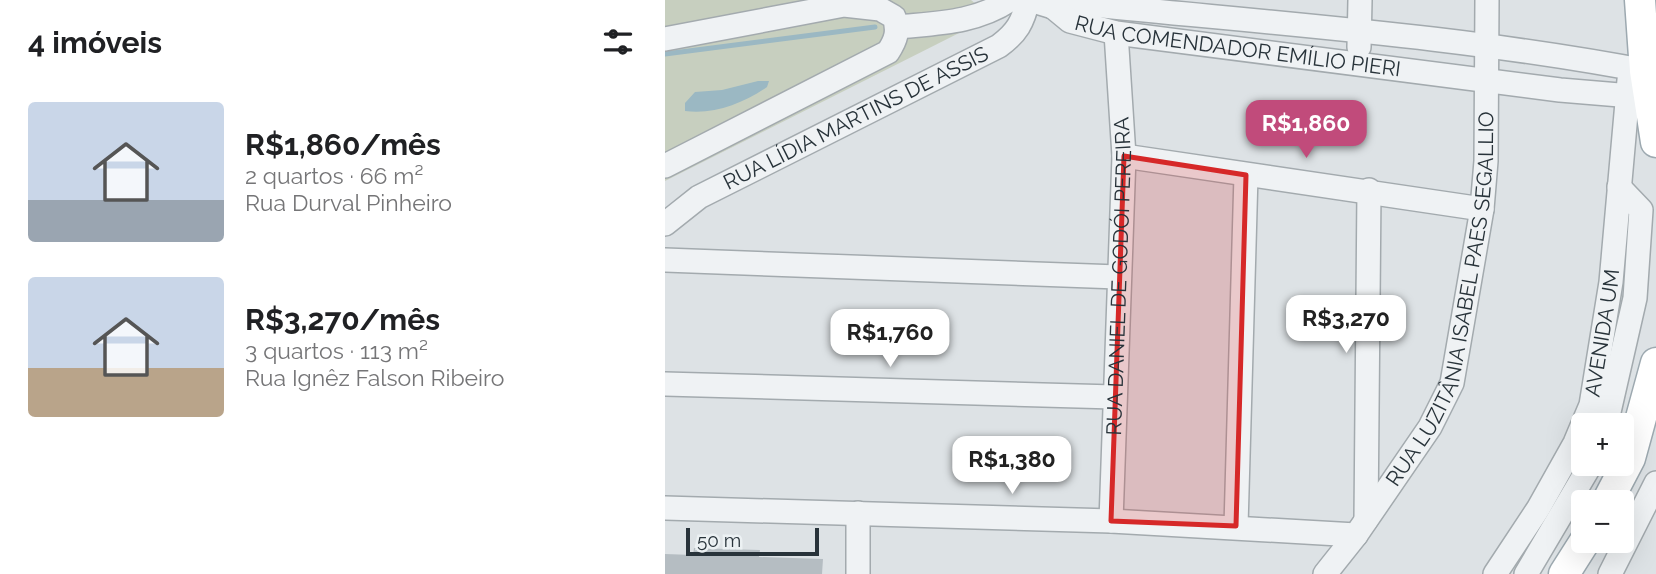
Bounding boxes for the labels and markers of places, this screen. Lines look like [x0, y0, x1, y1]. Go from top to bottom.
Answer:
pin: R$1,860 [1241, 100, 1371, 160]
pin: R$3,270 [1281, 296, 1411, 355]
pin: R$1,760 [825, 310, 955, 369]
pin: R$1,380 [947, 436, 1077, 496]

